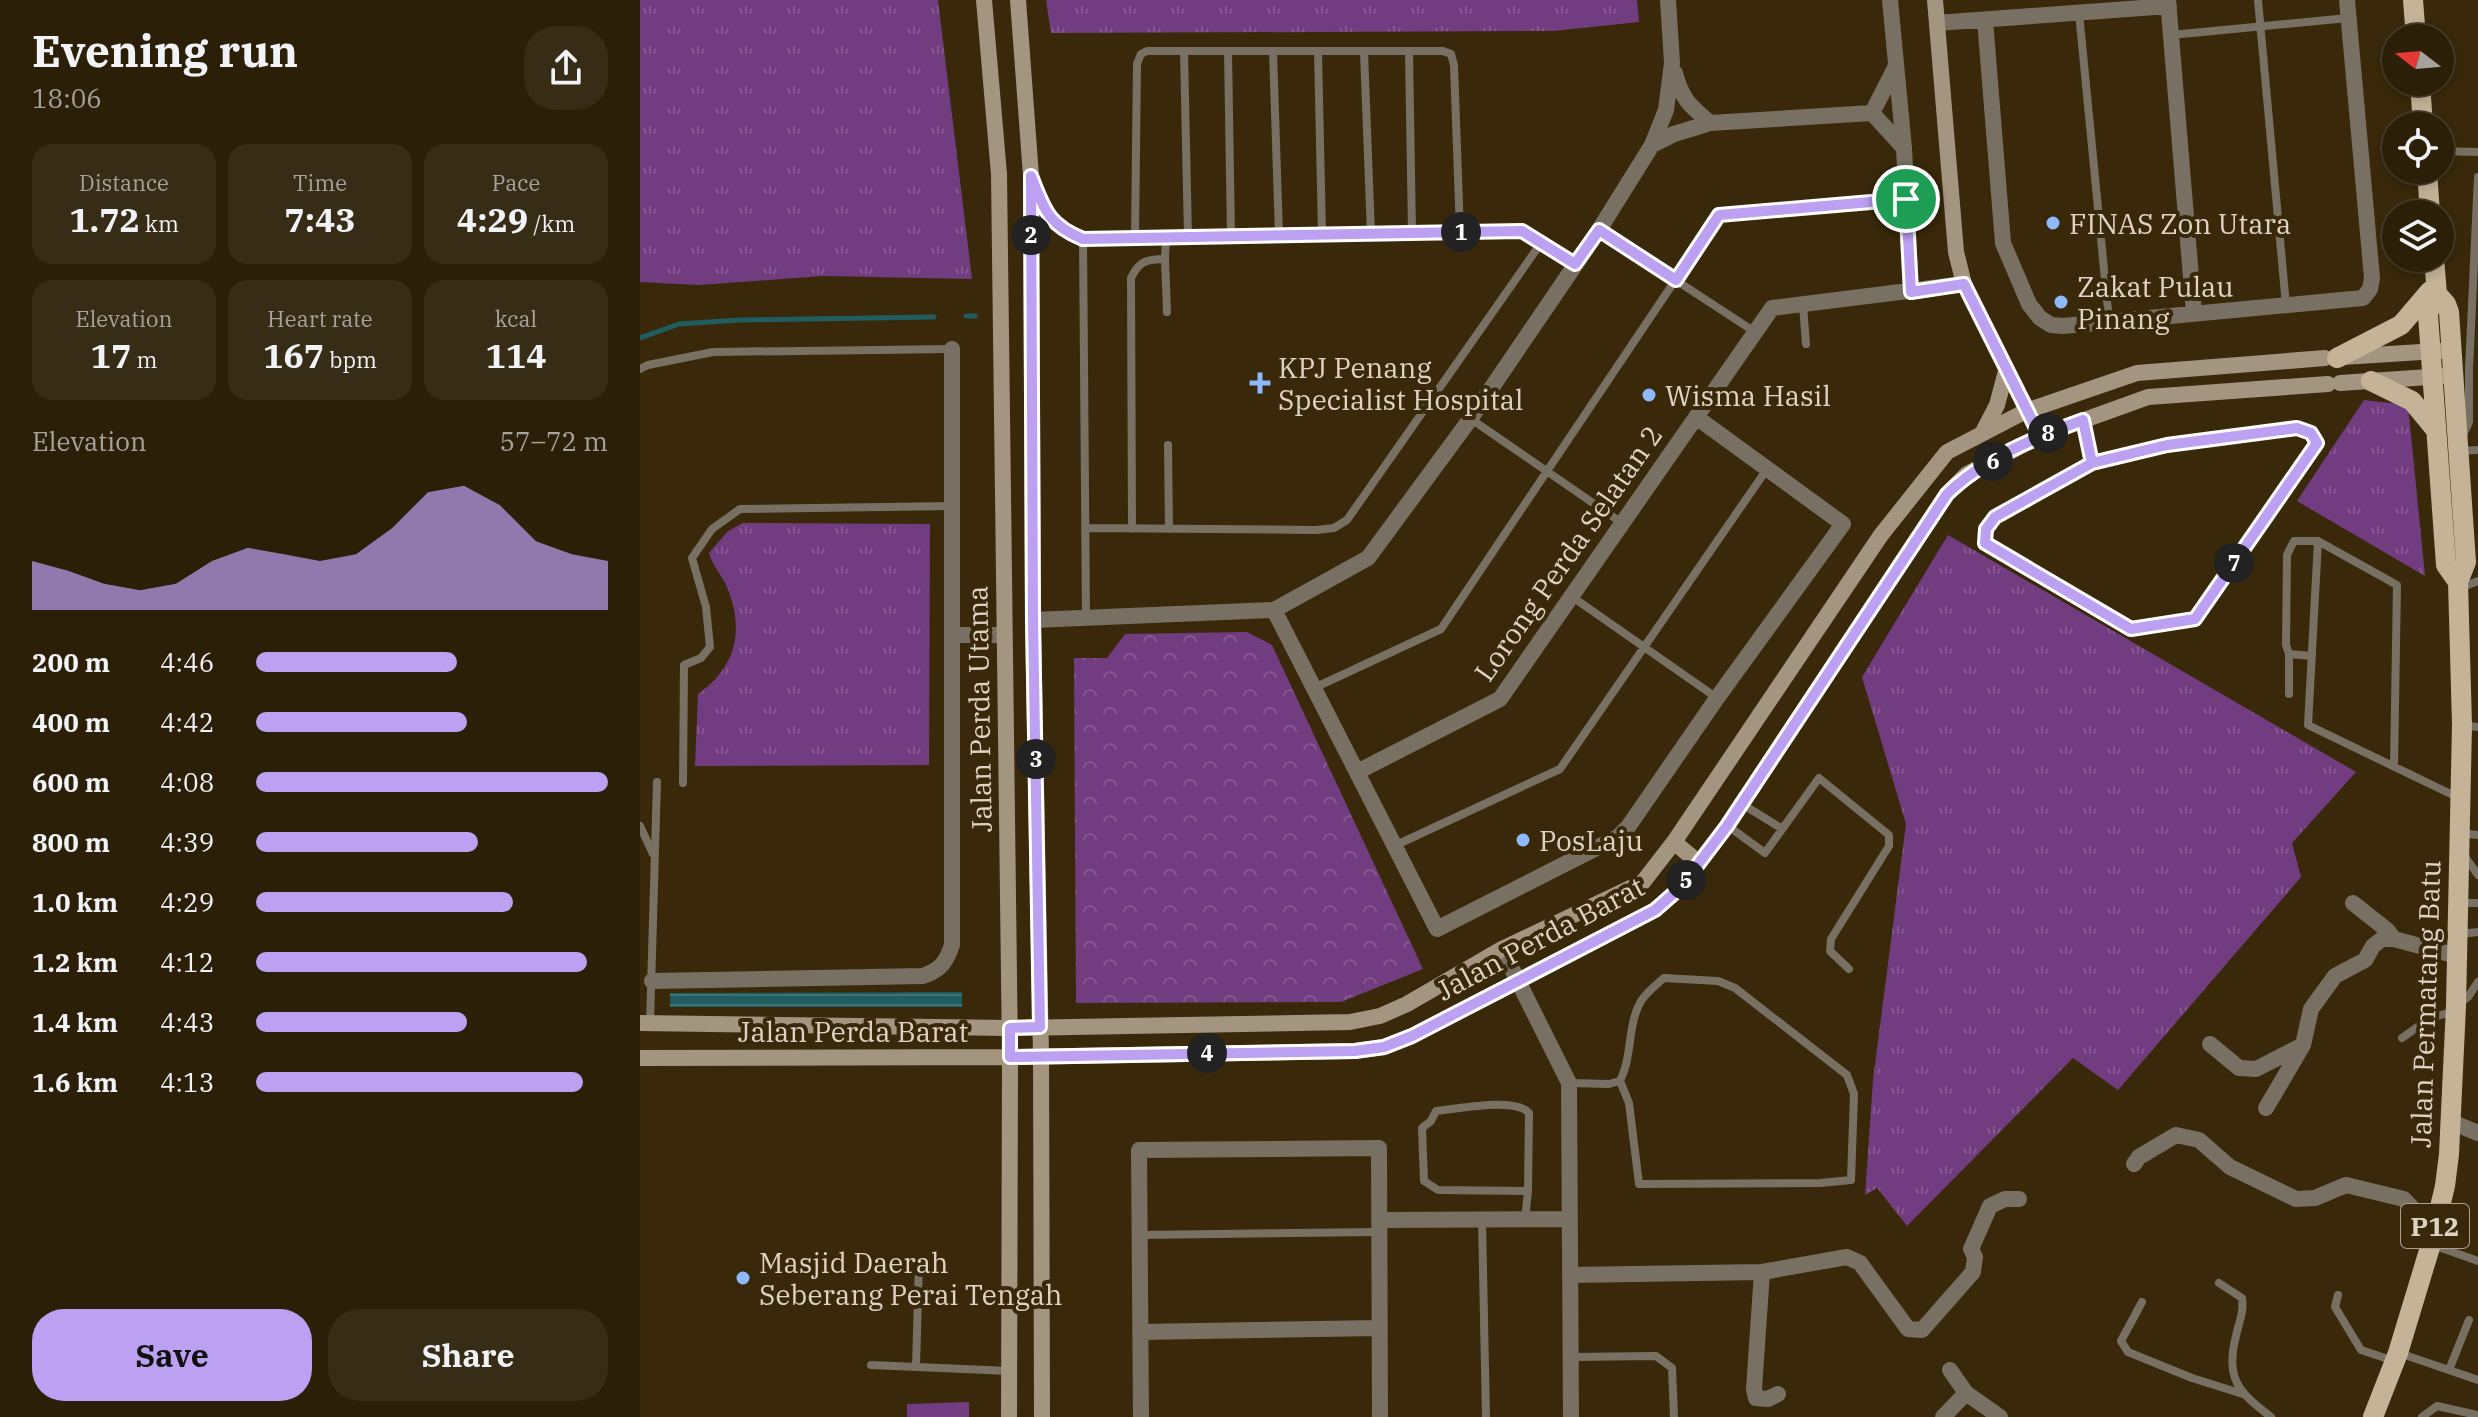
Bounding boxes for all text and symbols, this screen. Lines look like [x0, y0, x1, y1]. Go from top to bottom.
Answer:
text: Evening run [32, 22, 298, 79]
north arrow [2382, 24, 2454, 96]
map controls [2382, 24, 2454, 272]
button: share [524, 26, 608, 110]
text: 18:06 [32, 81, 102, 115]
button: locate [2382, 112, 2454, 184]
pin [1872, 165, 1940, 233]
text: Distance [79, 168, 169, 197]
text: Time [293, 168, 347, 197]
text: Pace [492, 168, 540, 197]
icon: arrive [1884, 177, 1928, 221]
text: 1.72 [69, 197, 140, 241]
text: 7:43 [284, 197, 356, 241]
text: 4:29 [457, 197, 528, 241]
button: layers [2382, 200, 2454, 272]
place label: FINAS Zon Utara [2069, 205, 2291, 242]
text: km [140, 209, 179, 238]
text: /km [528, 209, 575, 238]
pin: 1 [1441, 212, 1481, 252]
marker: FINAS Zon Utara [2044, 214, 2062, 232]
pin: 2 [1011, 215, 1051, 255]
text: 1 [1454, 217, 1468, 246]
text: 2 [1024, 220, 1038, 249]
place label: Zakat Pulau Pinang [2077, 268, 2234, 337]
marker: Zakat Pulau Pinang [2052, 293, 2070, 311]
text: Elevation [76, 304, 172, 333]
text: Heart rate [267, 304, 373, 333]
text: kcal [495, 304, 537, 333]
text: 17 [91, 333, 131, 377]
text: 167 [263, 333, 324, 377]
text: 114 [485, 333, 547, 377]
text: m [131, 345, 157, 374]
text: bpm [324, 345, 377, 374]
place label: KPJ Penang Specialist Hospital [1278, 349, 1523, 418]
marker: KPJ Penang Specialist Hospital [1249, 372, 1271, 394]
place label: Wisma Hasil [1665, 377, 1831, 414]
marker: Wisma Hasil [1640, 386, 1658, 404]
pin: 8 [2028, 413, 2068, 453]
street label: Lorong Perda Selatan 2 [1465, 418, 1671, 688]
text: 8 [2041, 418, 2055, 447]
text: Elevation [32, 424, 147, 458]
text: 57–72 m [500, 424, 608, 458]
pin: 6 [1973, 441, 2013, 481]
text: 6 [1986, 446, 2000, 475]
pin: 7 [2214, 543, 2254, 583]
text: 7 [2227, 548, 2241, 577]
street label: Jalan Perda Utama [958, 585, 1000, 833]
text: 200 m [32, 645, 110, 679]
text: 4:46 [160, 645, 214, 679]
text: 400 m [32, 705, 110, 739]
text: 4:42 [160, 705, 214, 739]
pin: 3 [1016, 739, 1056, 779]
text: 3 [1029, 744, 1043, 773]
text: 600 m [32, 765, 110, 799]
text: 4:08 [160, 765, 214, 799]
place label: PosLaju [1539, 822, 1643, 859]
text: 800 m [32, 825, 110, 859]
text: 4:39 [160, 825, 214, 859]
marker: PosLaju [1514, 831, 1532, 849]
pin: 5 [1666, 860, 1706, 900]
street label: Jalan Permatang Batu [2401, 860, 2449, 1148]
text: 5 [1679, 865, 1693, 894]
street label: Jalan Perda Barat [1430, 868, 1651, 1008]
text: 1.0 km [32, 885, 118, 919]
text: 4:29 [160, 885, 214, 919]
text: 1.2 km [32, 945, 118, 979]
text: 4:12 [160, 945, 214, 979]
text: 1.4 km [32, 1005, 118, 1039]
text: 4:43 [160, 1005, 214, 1039]
street label: Jalan Perda Barat [738, 1013, 968, 1050]
pin: 4 [1187, 1033, 1227, 1073]
text: 4 [1200, 1038, 1214, 1067]
text: 1.6 km [32, 1065, 118, 1099]
text: 4:13 [160, 1065, 214, 1099]
road number: P12 [2401, 1204, 2469, 1248]
place label: Masjid Daerah Seberang Perai Tengah [759, 1244, 1063, 1313]
marker: Masjid Daerah Seberang Perai Tengah [734, 1269, 752, 1287]
button: Save [32, 1309, 312, 1401]
button: Share [328, 1309, 608, 1401]

